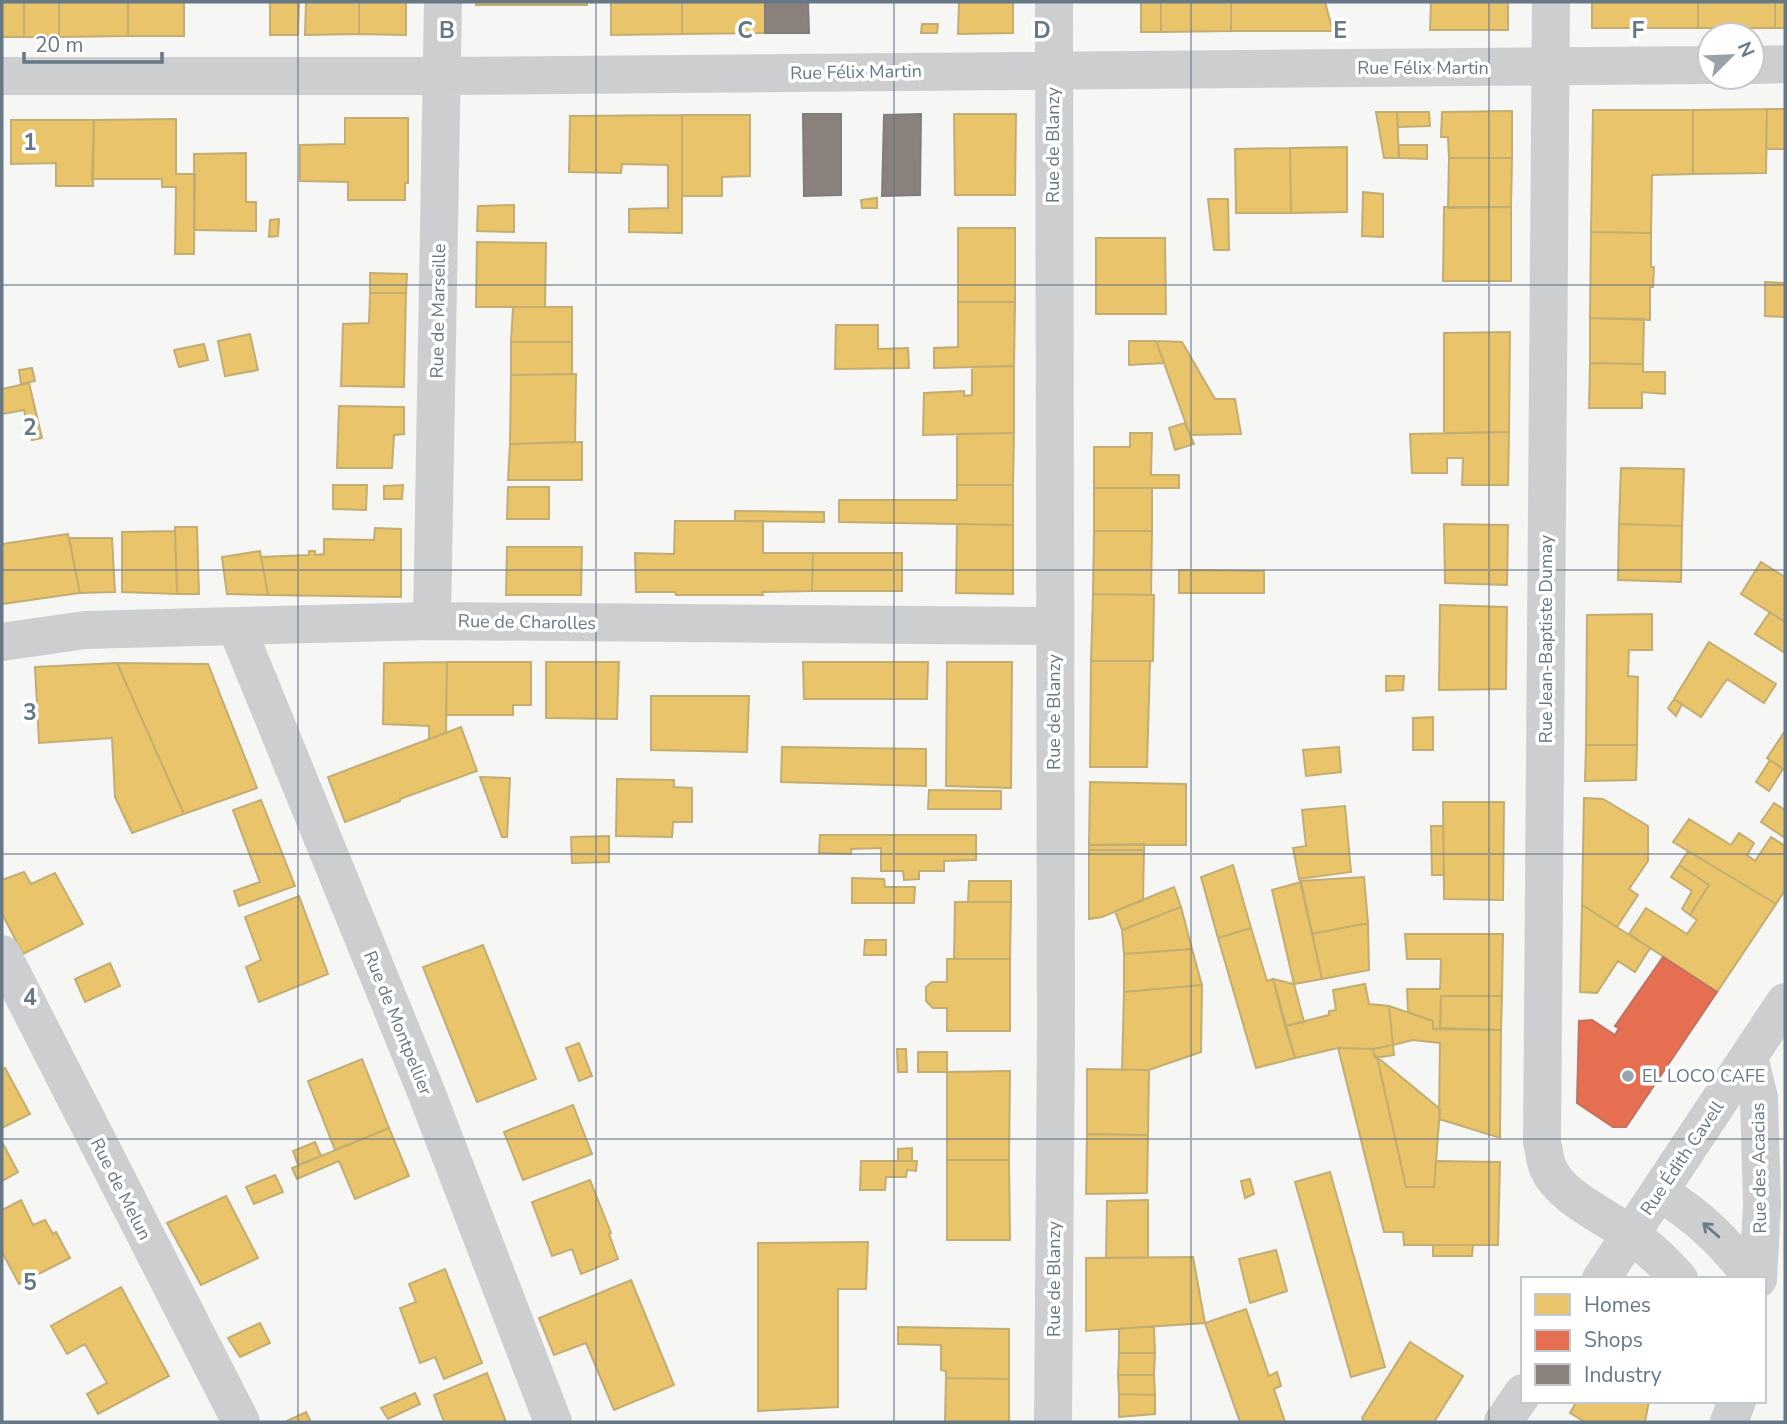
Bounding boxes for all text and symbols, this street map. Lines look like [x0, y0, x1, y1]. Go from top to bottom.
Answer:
text: B [439, 15, 455, 46]
text: C [737, 15, 753, 46]
text: D [1033, 15, 1051, 46]
text: E [1333, 15, 1347, 46]
text: F [1632, 15, 1645, 46]
scale bar [24, 21, 163, 65]
north arrow [1696, 21, 1766, 91]
text: 20 m [35, 31, 84, 59]
text: N [1731, 38, 1760, 61]
street label: Rue Félix Martin [1357, 56, 1489, 80]
street label: Rue Félix Martin [790, 59, 922, 85]
street label: Rue de Blanzy [1041, 86, 1065, 203]
text: 1 [23, 127, 37, 158]
street label: Rue de Marseille [425, 243, 451, 379]
text: 2 [23, 412, 37, 443]
street label: Rue Jean-Baptiste Dumay [1534, 534, 1558, 743]
street label: Rue de Charolles [458, 609, 596, 635]
street label: Rue de Blanzy [1042, 653, 1066, 770]
text: 3 [23, 697, 37, 728]
street label: Rue de Montpellier [358, 947, 438, 1099]
text: 4 [23, 982, 37, 1013]
place label: EL LOCO CAFE [1642, 1064, 1765, 1088]
marker: EL LOCO CAFE [1620, 1068, 1636, 1084]
street label: Rue Édith Cavell [1635, 1096, 1730, 1220]
street label: Rue des Acacias [1746, 1102, 1772, 1234]
street label: Rue de Melun [85, 1134, 157, 1244]
street label: Rue de Blanzy [1042, 1220, 1066, 1337]
one-way arrow [1702, 1222, 1720, 1238]
text: 5 [23, 1267, 37, 1298]
legend [1521, 1277, 1766, 1403]
text: Homes [1584, 1291, 1651, 1319]
text: Shops [1584, 1326, 1643, 1354]
text: Industry [1584, 1361, 1662, 1389]

